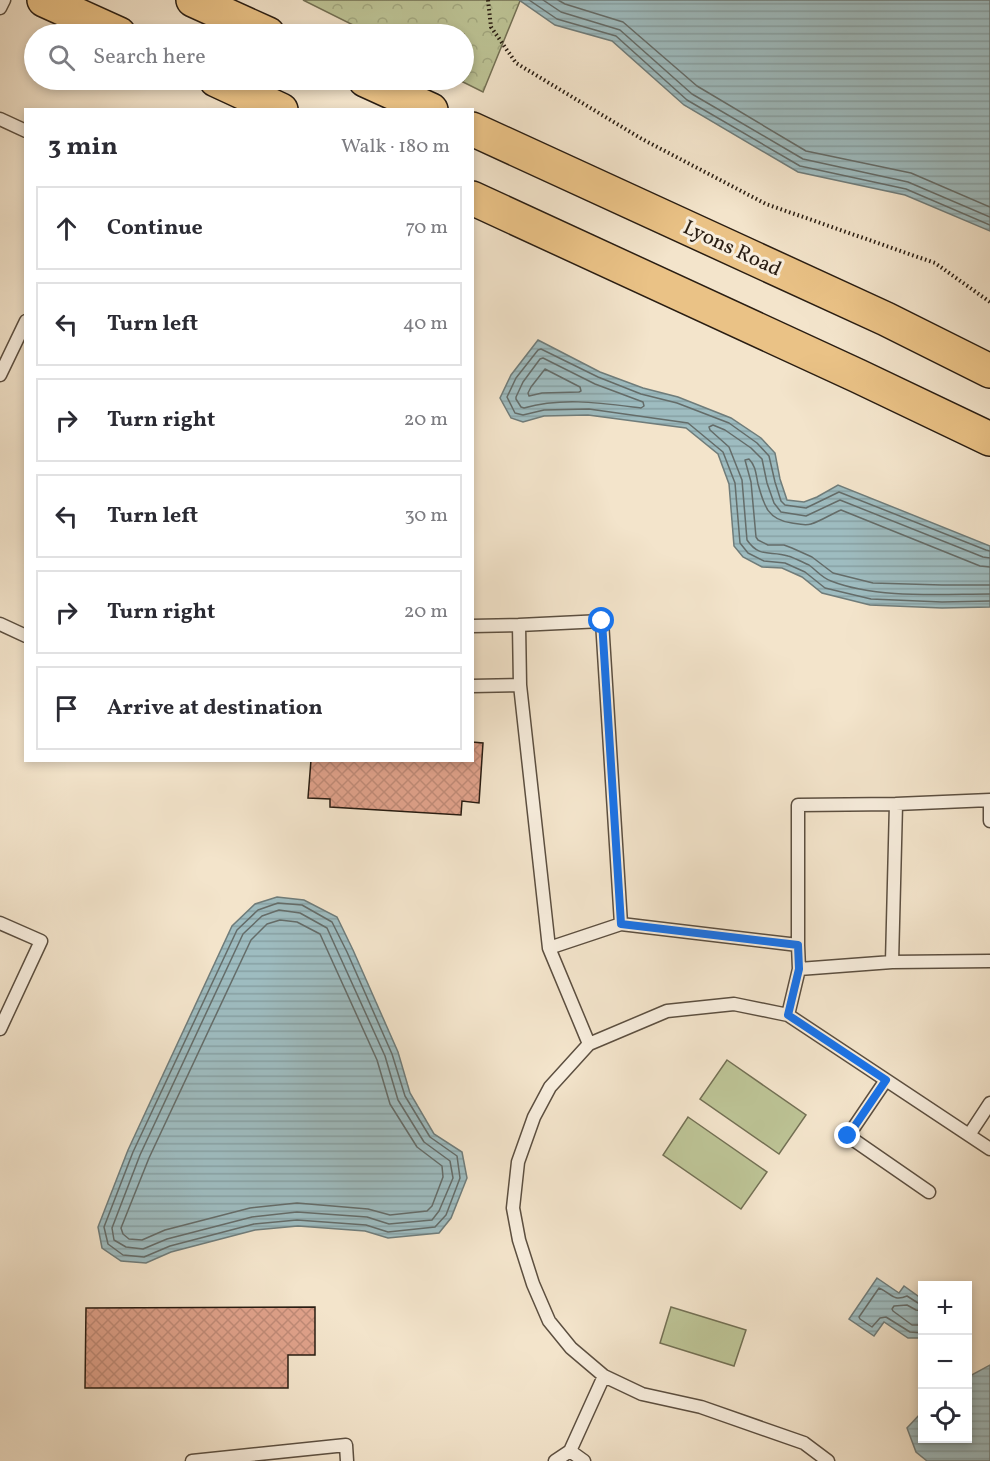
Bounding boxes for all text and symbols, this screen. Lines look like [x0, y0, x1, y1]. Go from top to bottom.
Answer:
search box [24, 24, 474, 90]
icon: search [45, 41, 78, 74]
text: Search here [93, 42, 206, 73]
text: 3 min [48, 129, 118, 165]
text: Walk · 180 m [341, 133, 450, 161]
icon: ahead [50, 212, 83, 245]
text: Continue [107, 213, 203, 244]
text: 70 m [405, 214, 448, 242]
street label: Lyons Road [678, 214, 786, 284]
icon: left [50, 308, 83, 341]
text: Turn left [107, 309, 198, 340]
text: 40 m [403, 310, 448, 338]
icon: right [50, 404, 83, 437]
text: Turn right [107, 405, 215, 436]
text: 20 m [404, 406, 448, 434]
icon: left [50, 500, 83, 533]
text: Turn left [107, 501, 198, 532]
text: 30 m [404, 502, 448, 530]
icon: right [50, 596, 83, 629]
text: Turn right [107, 597, 215, 628]
text: 20 m [404, 598, 448, 626]
route start [588, 607, 614, 633]
icon: arrive [50, 692, 83, 725]
text: Arrive at destination [107, 693, 323, 724]
route end [834, 1122, 860, 1148]
map controls [918, 1281, 972, 1443]
button: + [918, 1281, 972, 1335]
button: − [918, 1335, 972, 1389]
button: locate [918, 1389, 972, 1443]

